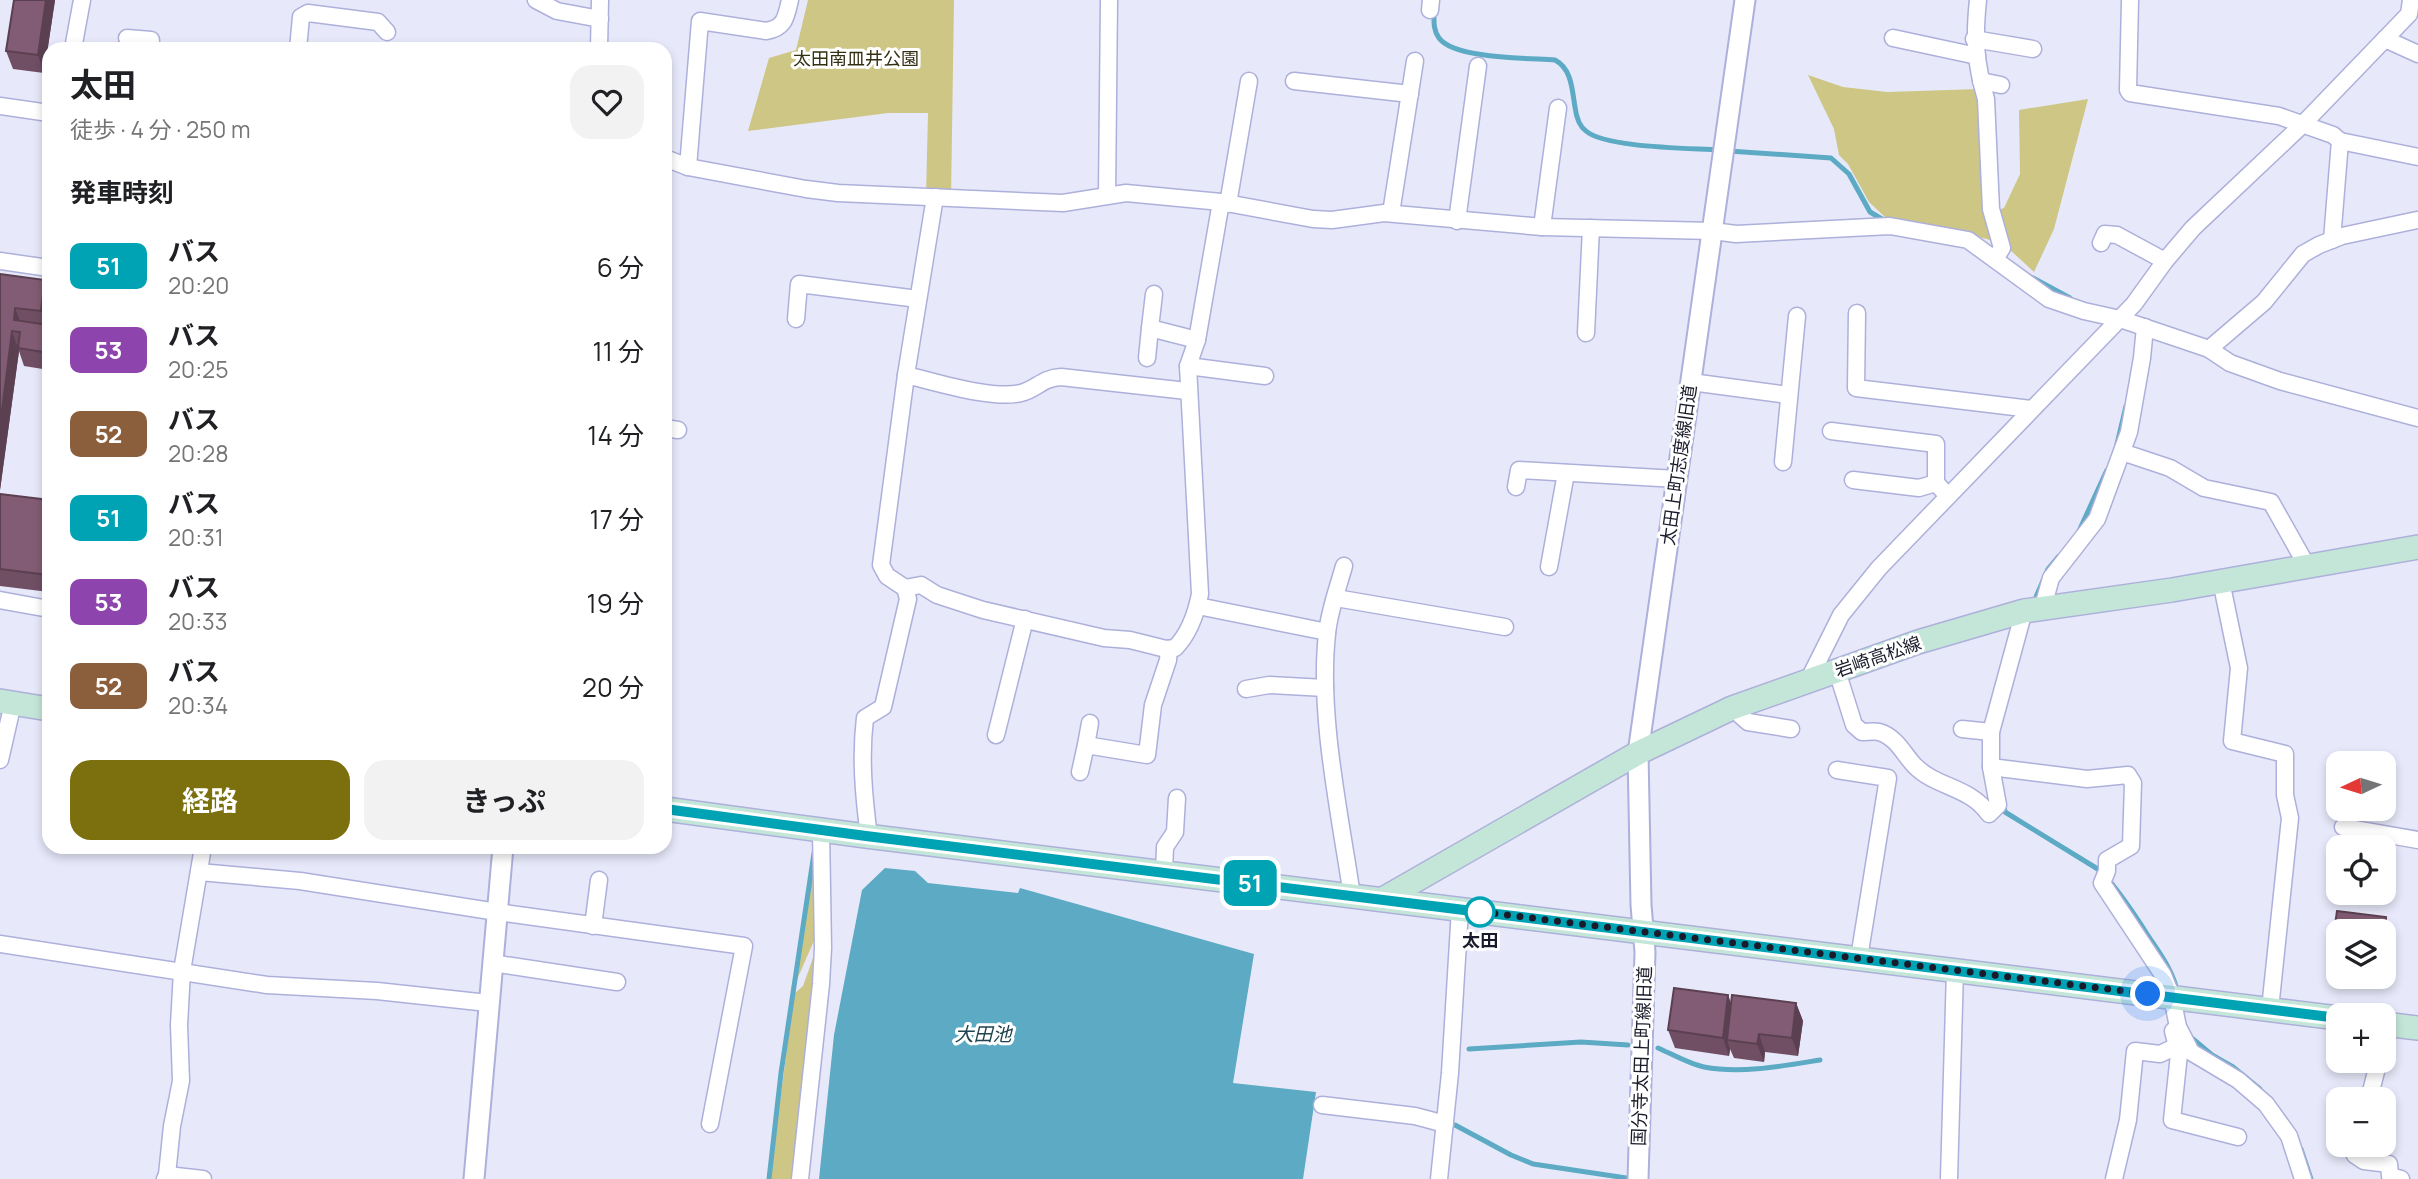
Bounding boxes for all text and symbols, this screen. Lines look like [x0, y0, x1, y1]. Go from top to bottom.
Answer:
park label: 太田南皿井公園 [793, 46, 919, 70]
text: 太田 [70, 62, 136, 107]
button: heart [570, 65, 644, 139]
text: 徒歩 · 4 分 · 250 m [70, 113, 251, 145]
text: 発車時刻 [70, 174, 174, 210]
text: バス [168, 233, 220, 269]
text: 51 [96, 249, 121, 282]
text: 6 分 [597, 249, 644, 285]
text: 20:20 [168, 269, 229, 301]
text: バス [168, 317, 220, 353]
text: 53 [94, 333, 123, 366]
text: 11 分 [593, 333, 644, 369]
text: 20:25 [168, 353, 228, 385]
street label: 太田上町志度線旧道 [1655, 383, 1701, 547]
text: バス [168, 401, 220, 437]
text: 52 [95, 417, 122, 450]
text: 14 分 [587, 417, 644, 453]
text: 20:28 [168, 437, 228, 469]
text: バス [168, 485, 220, 521]
text: 51 [96, 501, 121, 534]
text: 17 分 [590, 501, 644, 537]
text: 20:31 [168, 521, 224, 553]
text: バス [168, 569, 220, 605]
text: 53 [94, 585, 123, 618]
text: 19 分 [587, 585, 644, 621]
text: 20:33 [168, 605, 227, 637]
street label: 岩崎高松線 [1831, 630, 1924, 682]
text: バス [168, 653, 220, 689]
text: 52 [95, 669, 122, 702]
text: 20 分 [582, 669, 644, 705]
text: 20:34 [168, 689, 228, 721]
north arrow [2326, 751, 2396, 821]
map controls [2326, 751, 2396, 1157]
button: 経路 [70, 760, 350, 840]
button: きっぷ [364, 760, 644, 840]
button: locate [2326, 835, 2396, 905]
line badge: 51 [1218, 860, 1282, 906]
text: 51 [1238, 866, 1262, 899]
marker: 太田 [1465, 897, 1495, 927]
button: layers [2326, 919, 2396, 989]
place label: 太田 [1462, 928, 1498, 952]
street label: 国分寺太田上町線旧道 [1626, 966, 1656, 1146]
your location [2130, 976, 2165, 1011]
button: + [2326, 1003, 2396, 1073]
water label: 大田池 [954, 1021, 1013, 1047]
button: − [2326, 1087, 2396, 1157]

